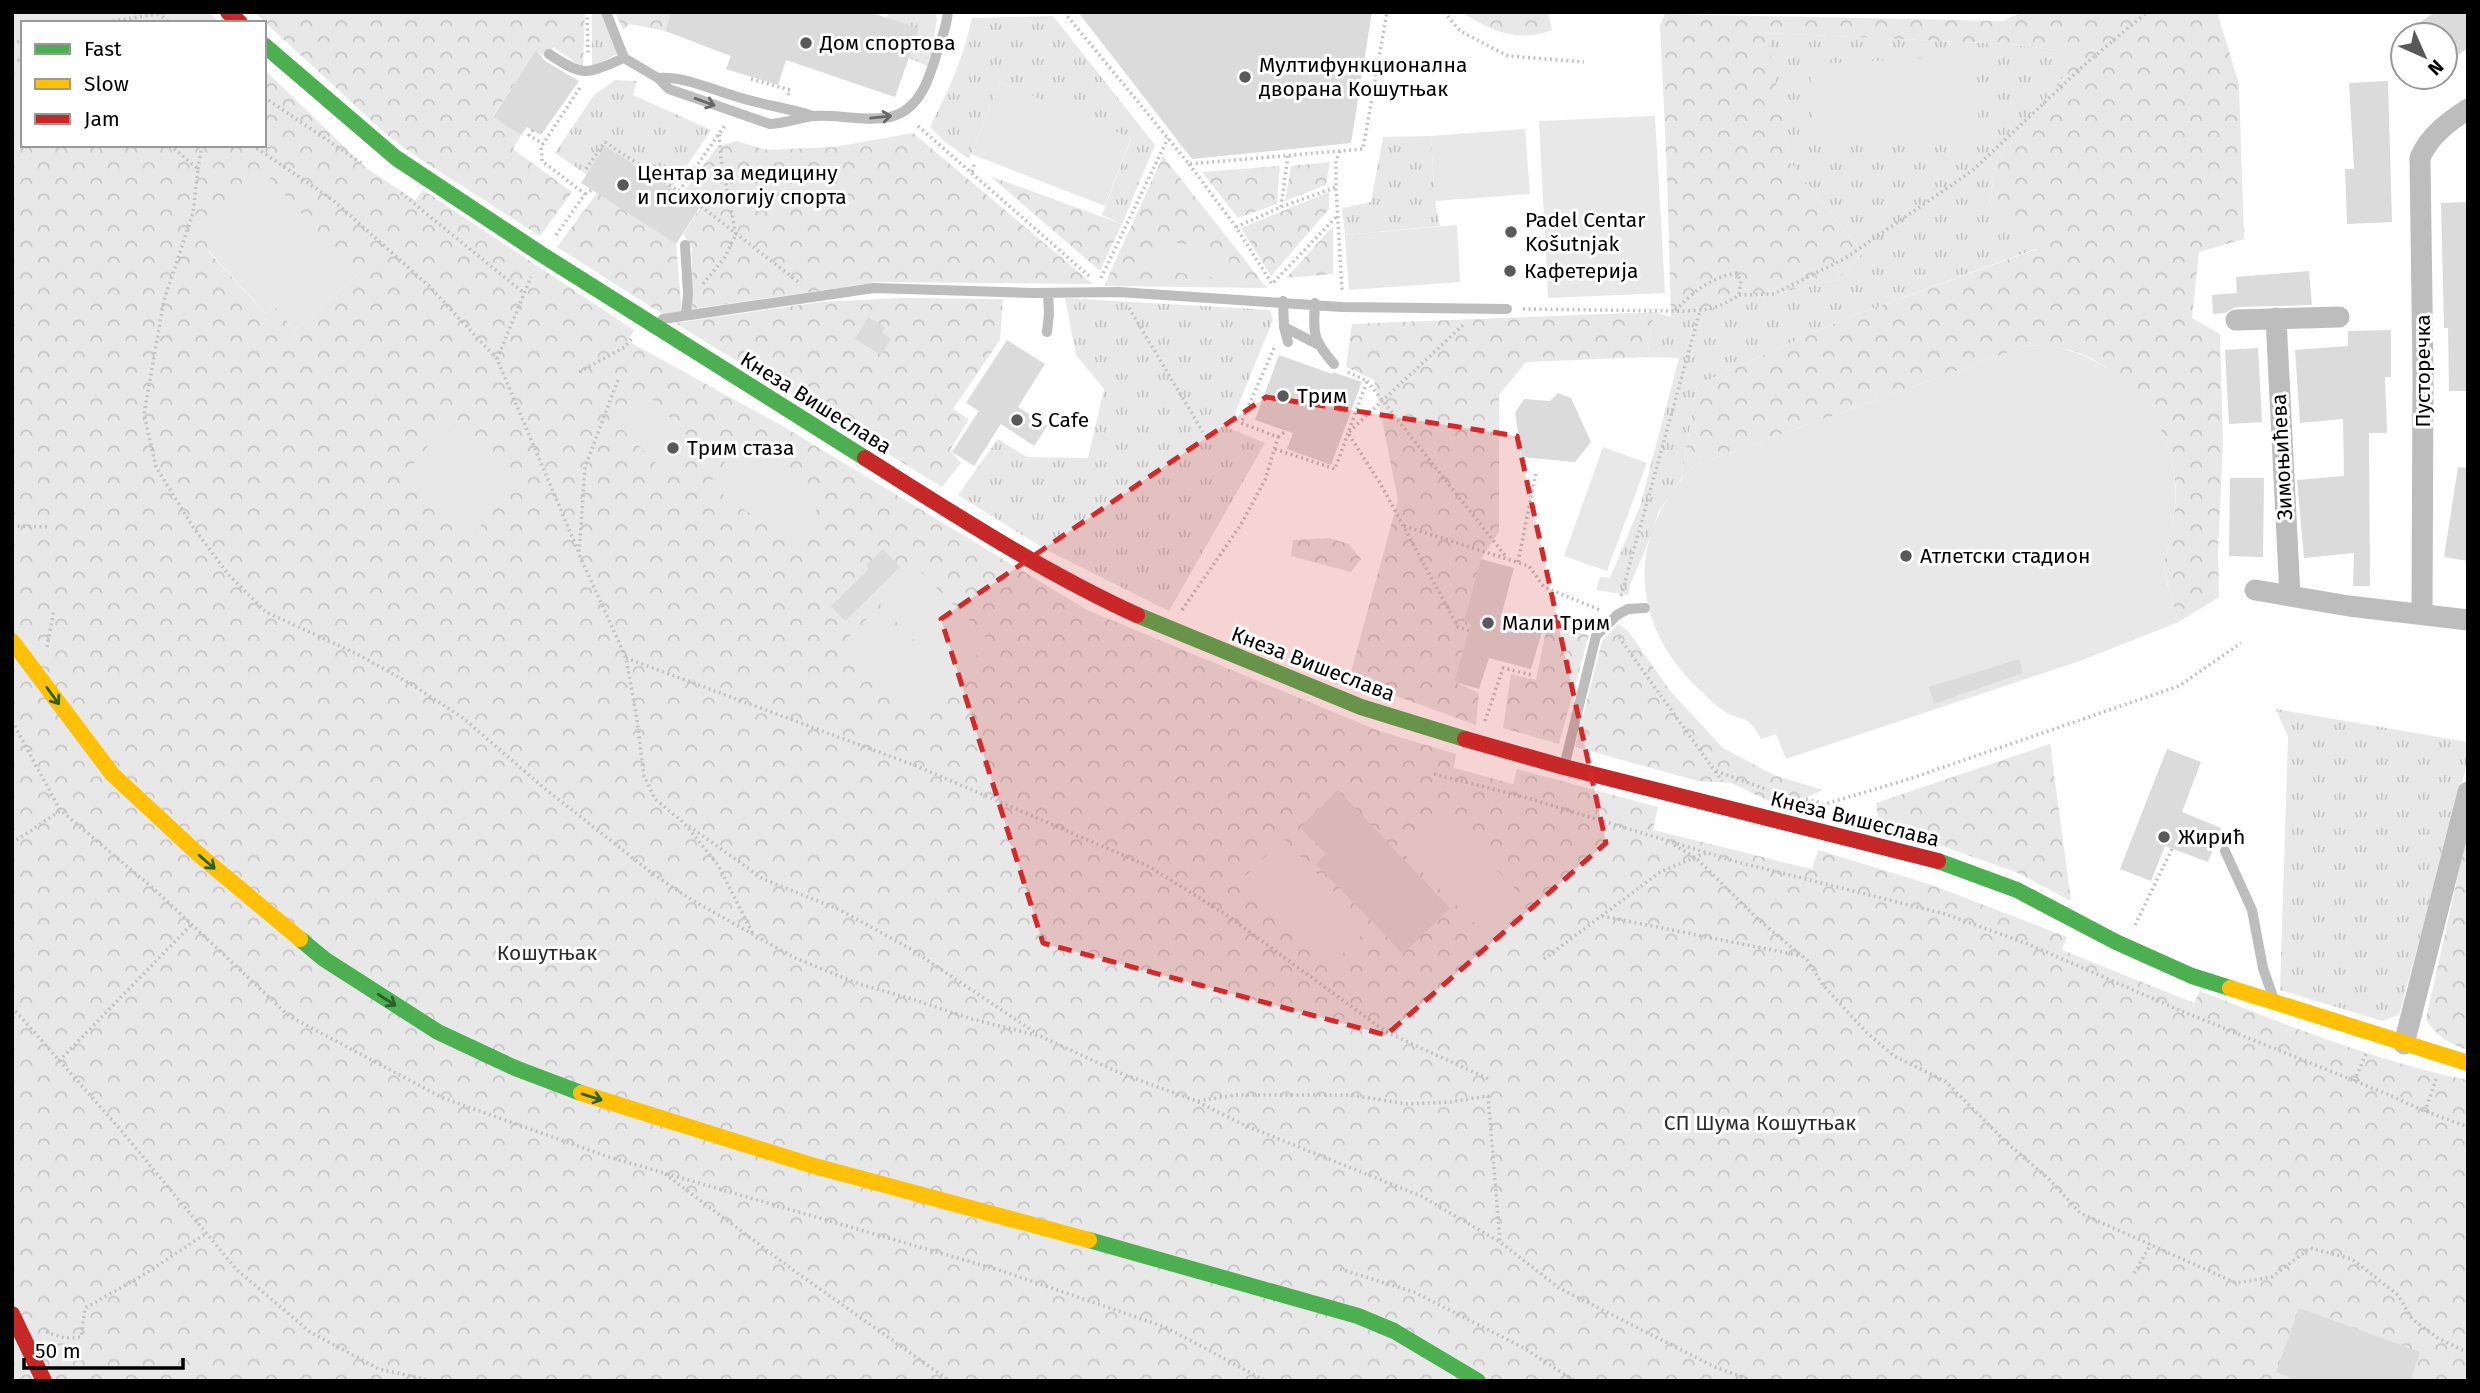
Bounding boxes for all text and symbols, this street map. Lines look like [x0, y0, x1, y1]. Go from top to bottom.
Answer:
legend [21, 21, 266, 147]
north arrow [2389, 21, 2459, 91]
place label: Дом спортова [819, 30, 956, 56]
marker: Дом спортова [798, 35, 814, 51]
text: Fast [84, 36, 122, 62]
place label: Мултифункционална дворана Кошутњак [1259, 52, 1467, 102]
text: N [2423, 55, 2448, 80]
marker: Мултифункционална дворана Кошутњак [1237, 69, 1253, 85]
text: Slow [84, 71, 129, 97]
one-way arrow [693, 97, 715, 109]
text: Jam [84, 106, 120, 132]
one-way arrow [869, 110, 892, 123]
place label: Центар за медицину и психологију спорта [637, 160, 847, 210]
marker: Центар за медицину и психологију спорта [615, 177, 631, 193]
place label: Padel Centar Košutnjak [1525, 207, 1645, 257]
marker: Padel Centar Košutnjak [1503, 224, 1519, 240]
place label: Кафетерија [1524, 258, 1638, 284]
marker: Кафетерија [1502, 263, 1518, 279]
street label: Пусторечка [2410, 314, 2436, 428]
street label: Кнеза Вишеслава [736, 346, 896, 460]
place label: Трим [1297, 383, 1347, 409]
marker: Трим [1275, 388, 1291, 404]
street label: Зимоњићева [2266, 393, 2298, 521]
place label: S Cafe [1031, 407, 1089, 433]
marker: S Cafe [1009, 412, 1025, 428]
place label: Трим стаза [687, 435, 794, 461]
marker: Трим стаза [665, 440, 681, 456]
place label: Атлетски стадион [1920, 543, 2090, 569]
marker: Атлетски стадион [1898, 548, 1914, 564]
place label: Мали Трим [1502, 610, 1610, 636]
marker: Мали Трим [1480, 615, 1496, 631]
street label: Кнеза Вишеслава [1228, 621, 1398, 707]
one-way arrow [45, 686, 60, 705]
street label: Кнеза Вишеслава [1768, 785, 1942, 853]
place label: Жирић [2178, 824, 2245, 850]
marker: Жирић [2156, 829, 2172, 845]
one-way arrow [198, 854, 216, 870]
park label: Кошутњак [497, 940, 597, 966]
one-way arrow [377, 993, 397, 1007]
one-way arrow [581, 1091, 603, 1104]
park label: СП Шума Кошутњак [1664, 1110, 1856, 1136]
scale bar [24, 1326, 184, 1370]
text: 50 m [35, 1338, 81, 1364]

